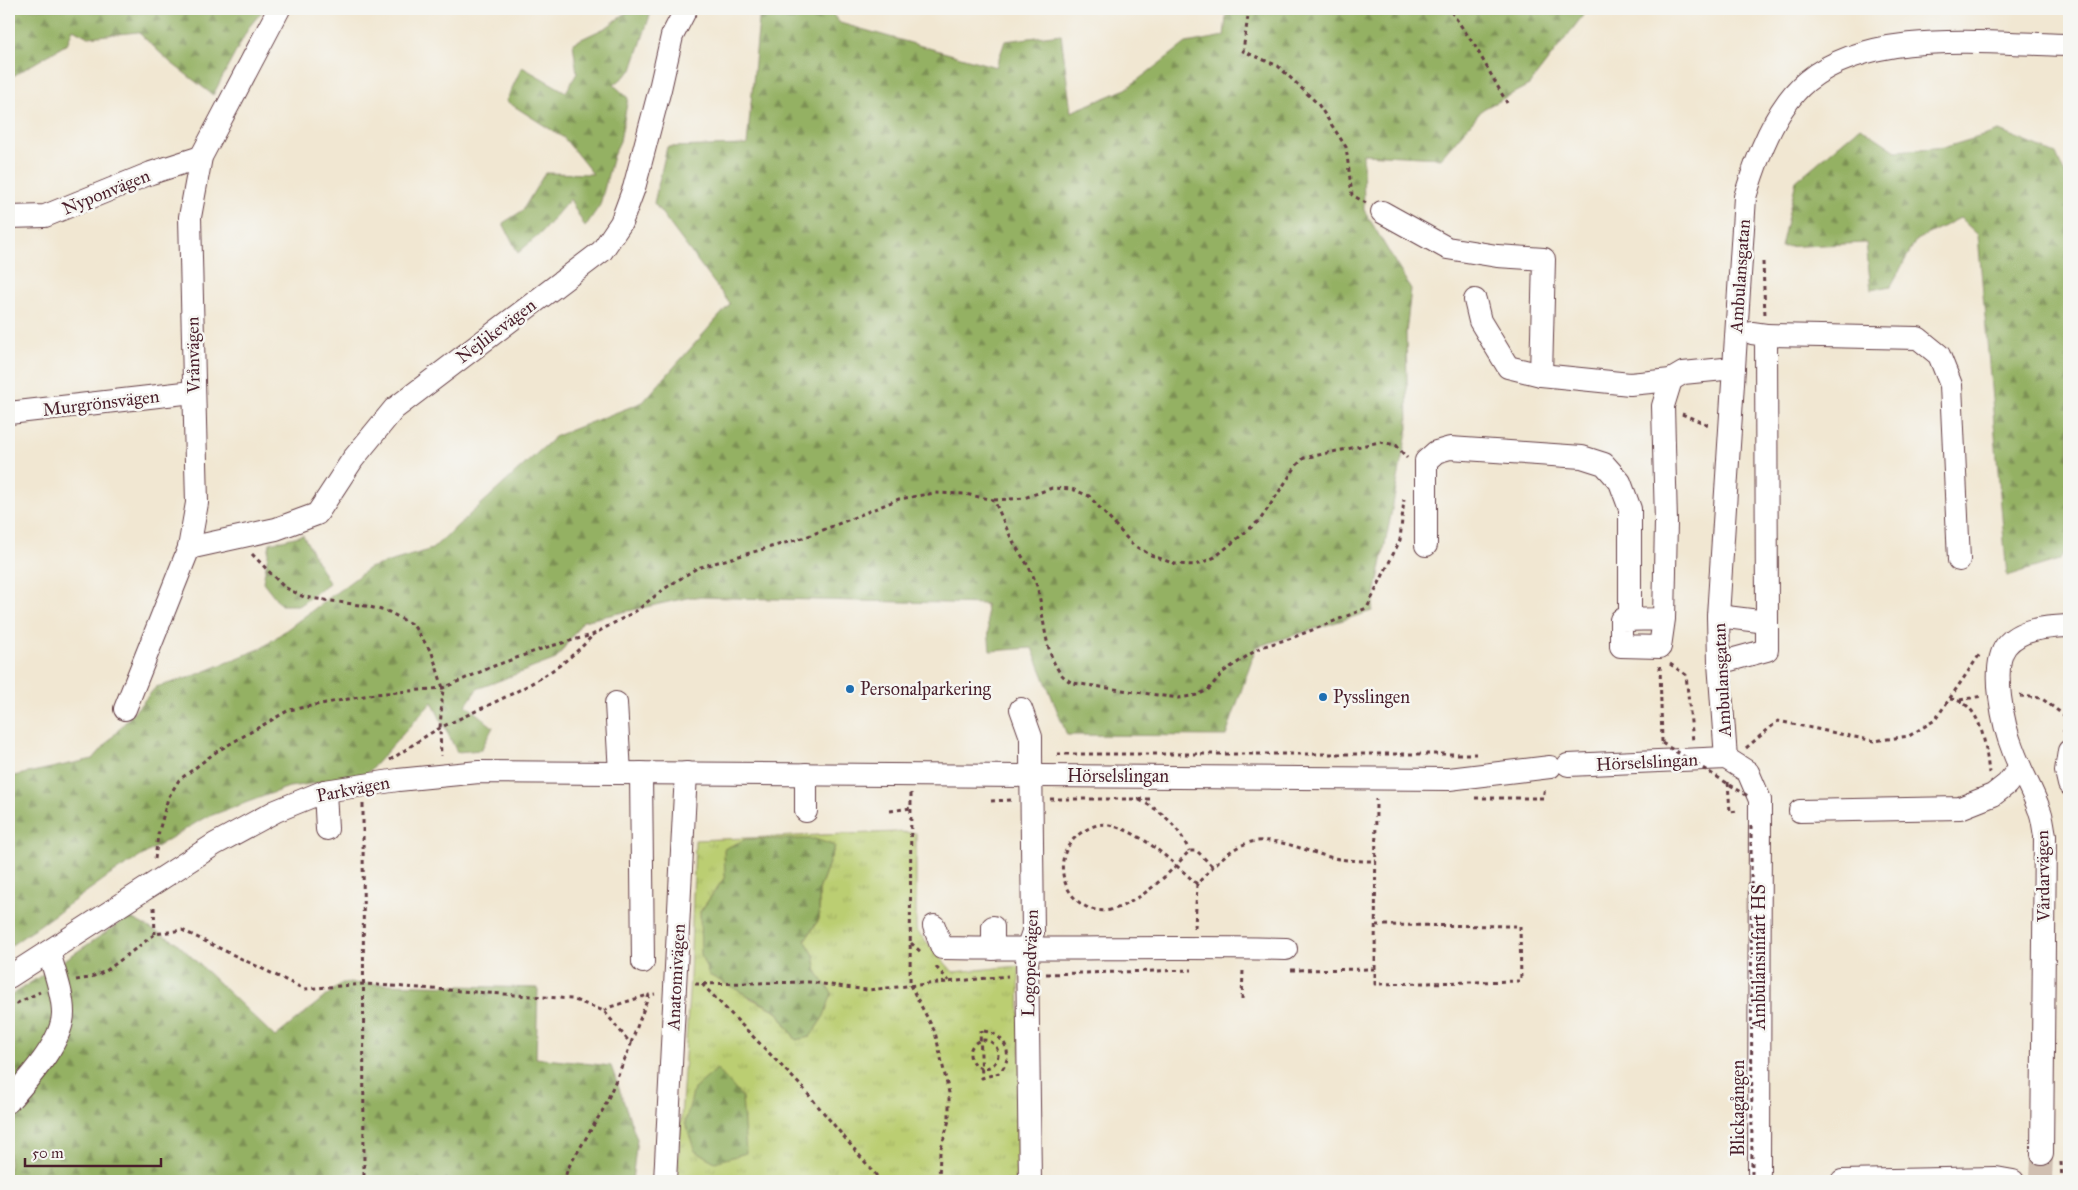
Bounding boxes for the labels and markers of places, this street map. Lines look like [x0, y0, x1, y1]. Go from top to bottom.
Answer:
place label: Personalparkering [860, 678, 991, 701]
marker: Personalparkering [844, 683, 856, 695]
place label: Pysslingen [1333, 686, 1410, 709]
marker: Pysslingen [1317, 691, 1329, 703]

